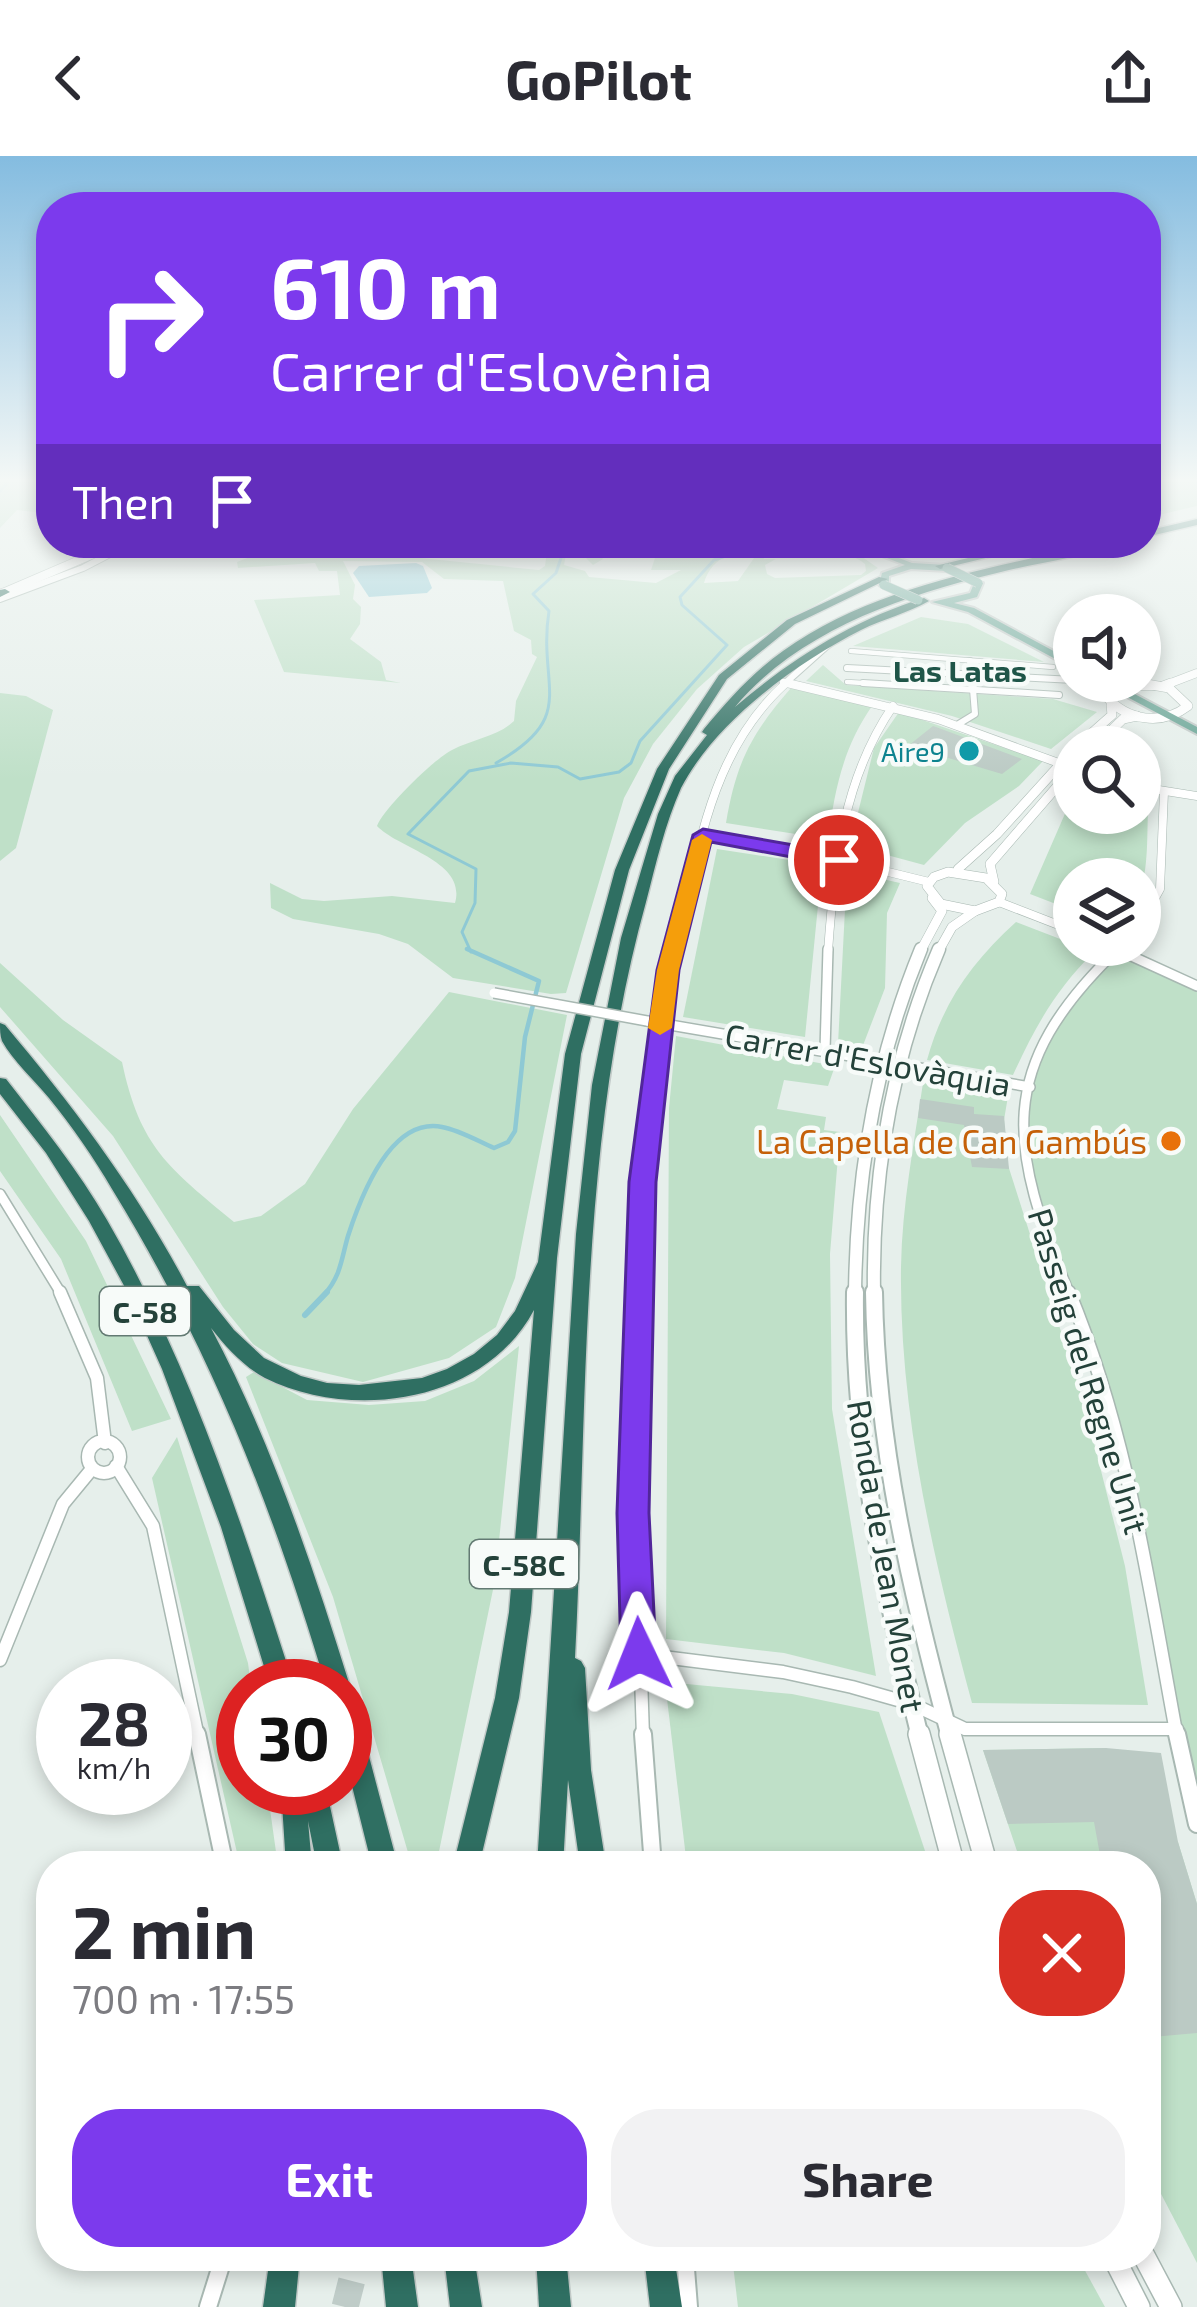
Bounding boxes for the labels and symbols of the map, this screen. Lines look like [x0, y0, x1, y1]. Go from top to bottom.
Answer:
district label: Las Latas [893, 652, 1027, 688]
place label: Aire9 [881, 735, 945, 767]
marker: Aire9 [956, 738, 982, 764]
pin [788, 809, 890, 911]
street label: Carrer d'Eslovàquia [722, 1014, 1014, 1104]
place label: La Capella de Can Gambús [756, 1121, 1147, 1161]
marker: La Capella de Can Gambús [1158, 1128, 1184, 1154]
street label: Passeig del Regne Unit [1020, 1203, 1158, 1539]
road number: C-58 [100, 1287, 190, 1335]
street label: Ronda de Jean Monet [840, 1397, 934, 1715]
road number: C-58C [470, 1540, 578, 1588]
position arrow [576, 1591, 702, 1717]
speed limit sign: 30 [216, 1659, 372, 1815]

